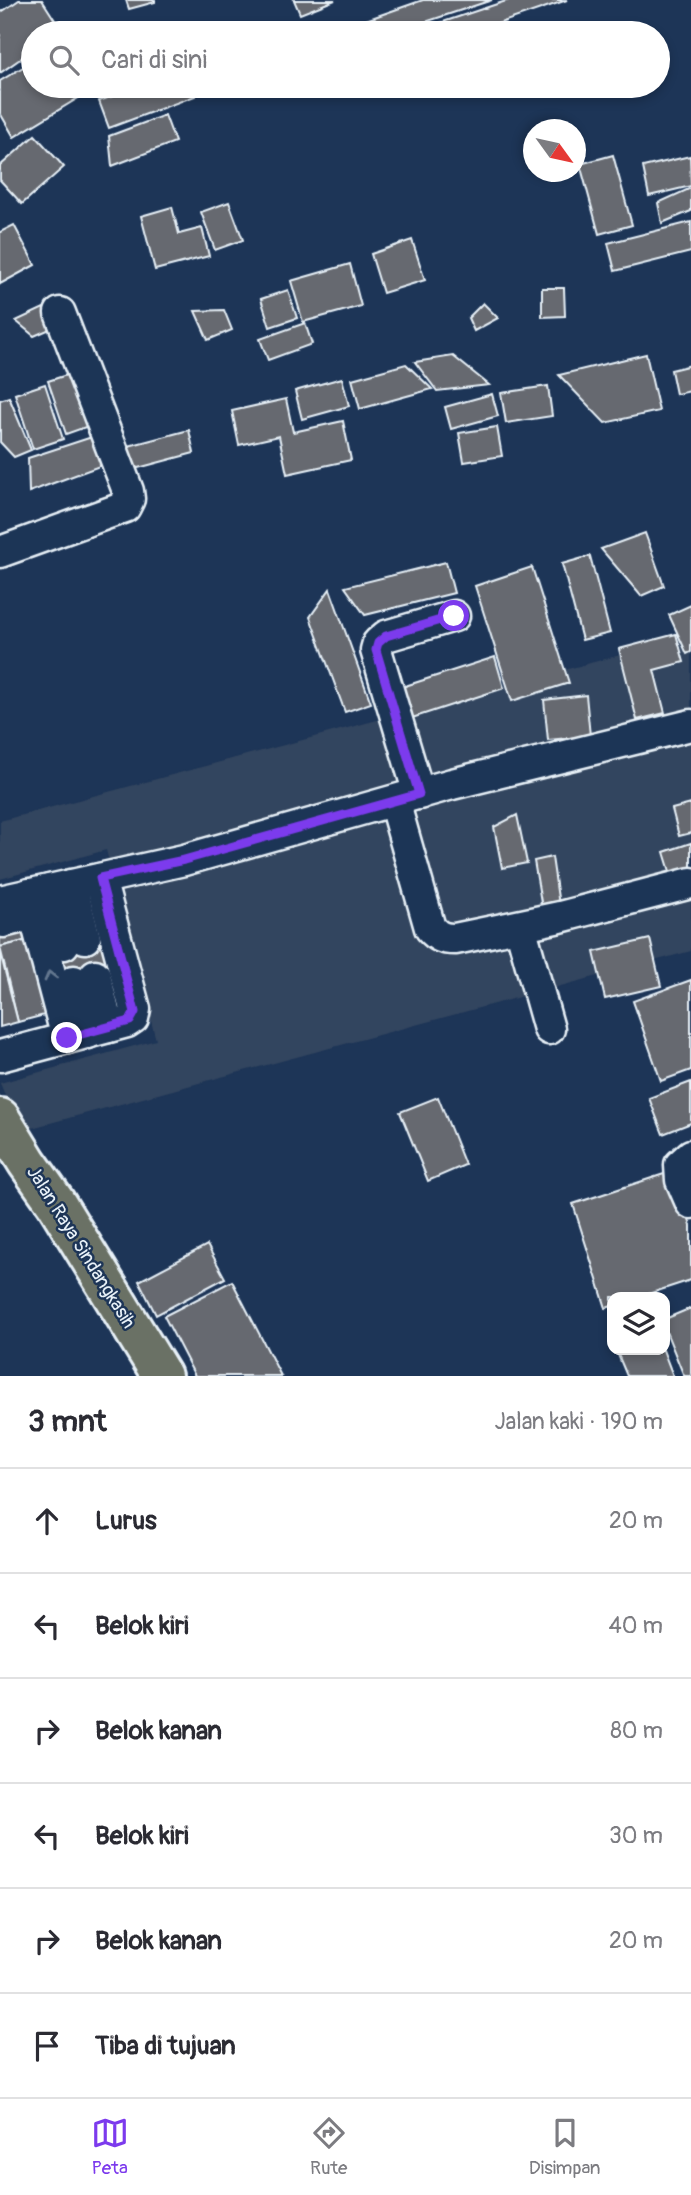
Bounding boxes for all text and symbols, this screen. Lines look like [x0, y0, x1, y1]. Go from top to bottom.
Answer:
search box [21, 21, 670, 98]
icon: search [45, 41, 83, 79]
text: Cari di sini [101, 44, 207, 76]
north arrow [523, 119, 586, 182]
route start [438, 600, 469, 631]
one-way arrow [44, 970, 58, 982]
route end [51, 1022, 82, 1053]
street label: Jalan Raya Sindangkasih [21, 1161, 141, 1333]
map controls [607, 1292, 670, 1355]
button: layers [607, 1292, 670, 1355]
text: 3 mnt [28, 1403, 107, 1440]
text: Jalan kaki · 190 m [494, 1407, 663, 1436]
icon: ahead [28, 1502, 66, 1540]
text: Lurus [95, 1505, 157, 1537]
text: 20 m [609, 1506, 663, 1535]
icon: left [28, 1607, 66, 1645]
text: Belok kiri [95, 1610, 189, 1642]
text: 40 m [609, 1611, 663, 1640]
icon: right [28, 1712, 66, 1750]
text: Belok kanan [95, 1715, 222, 1747]
text: 80 m [610, 1716, 663, 1745]
icon: left [28, 1817, 66, 1855]
text: Belok kiri [95, 1820, 189, 1852]
text: 30 m [609, 1821, 663, 1850]
icon: right [28, 1922, 66, 1960]
text: Belok kanan [95, 1925, 222, 1957]
text: 20 m [609, 1926, 663, 1955]
icon: arrive [28, 2027, 66, 2065]
text: Tiba di tujuan [95, 2030, 236, 2062]
tab: Peta [91, 2114, 129, 2180]
tab: Rute [310, 2114, 348, 2180]
tab: Disimpan [529, 2114, 600, 2180]

